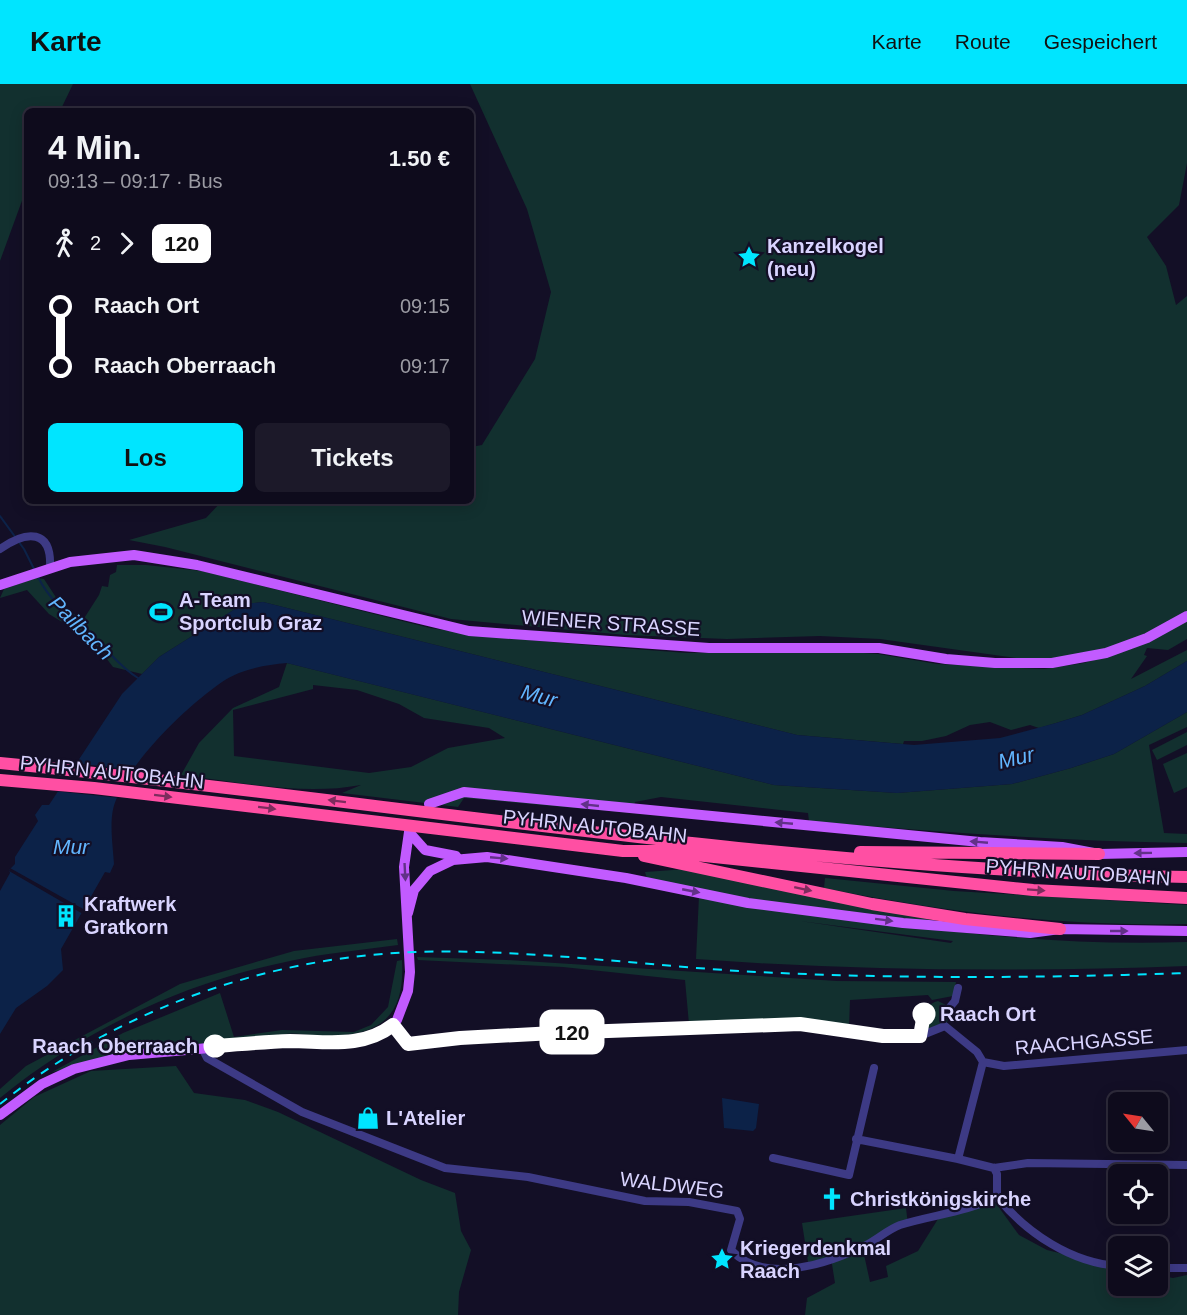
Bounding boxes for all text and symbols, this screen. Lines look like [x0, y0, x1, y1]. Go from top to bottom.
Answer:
text: Karte [30, 26, 102, 57]
text: Karte [872, 30, 922, 53]
text: Route [955, 30, 1011, 53]
text: Gespeichert [1044, 30, 1157, 53]
text: 4 Min. [48, 129, 142, 166]
text: 1.50 € [389, 146, 450, 171]
text: 09:13 – 09:17 · Bus [48, 170, 223, 192]
icon: walk [48, 227, 81, 260]
icon: forward [110, 227, 143, 260]
text: 2 [90, 232, 101, 254]
text: 120 [164, 232, 199, 255]
place label: Kanzelkogel (neu) [767, 235, 884, 280]
place icon: Kanzelkogel (neu) [736, 244, 762, 270]
text: Raach Ort [94, 293, 199, 318]
text: 09:15 [400, 295, 450, 317]
text: Raach Oberraach [94, 353, 276, 378]
text: 09:17 [400, 355, 450, 377]
button: Los [48, 423, 243, 492]
button: Tickets [255, 423, 450, 492]
place label: A-Team Sportclub Graz [179, 589, 322, 634]
water label: Pailbach [45, 591, 118, 664]
sports icon: A-Team Sportclub Graz [148, 599, 174, 625]
street label: WIENER STRASSE [521, 606, 701, 640]
water label: Mur [519, 680, 561, 712]
water label: Mur [996, 742, 1037, 773]
street label: PYHRN AUTOBAHN [19, 751, 205, 793]
one-way arrow [153, 791, 172, 801]
one-way arrow [328, 796, 347, 806]
one-way arrow [581, 800, 600, 810]
one-way arrow [257, 803, 276, 813]
street label: PYHRN AUTOBAHN [502, 805, 688, 847]
one-way arrow [775, 818, 794, 828]
water label: Mur [53, 835, 90, 858]
one-way arrow [969, 837, 988, 847]
one-way arrow [1134, 848, 1153, 857]
one-way arrow [490, 853, 509, 863]
street label: PYHRN AUTOBAHN [985, 855, 1171, 889]
one-way arrow [401, 863, 410, 882]
one-way arrow [794, 885, 813, 894]
one-way arrow [1027, 886, 1046, 895]
one-way arrow [682, 887, 701, 896]
place label: Kraftwerk Gratkorn [84, 893, 177, 938]
building icon: Kraftwerk Gratkorn [53, 903, 79, 929]
one-way arrow [875, 916, 894, 925]
one-way arrow [1109, 926, 1128, 936]
marker: Raach Ort [913, 1003, 935, 1025]
place label: Raach Ort [940, 1003, 1036, 1025]
line badge: 120 [538, 1012, 606, 1052]
text: 120 [554, 1021, 590, 1044]
street label: RAACHGASSE [1014, 1025, 1154, 1059]
place label: Raach Oberraach [32, 1035, 198, 1057]
marker: Raach Oberraach [204, 1035, 226, 1057]
north arrow [1108, 1092, 1168, 1152]
map controls [1108, 1092, 1168, 1296]
shop icon: L'Atelier [355, 1105, 381, 1131]
place label: L'Atelier [386, 1107, 465, 1129]
button: locate [1108, 1164, 1168, 1224]
street label: WALDWEG [619, 1168, 725, 1202]
church icon: Christkönigskirche [819, 1186, 845, 1212]
place label: Christkönigskirche [850, 1188, 1031, 1210]
button: layers [1108, 1236, 1168, 1296]
place label: Kriegerdenkmal Raach [740, 1237, 891, 1282]
place icon: Kriegerdenkmal Raach [709, 1246, 735, 1272]

